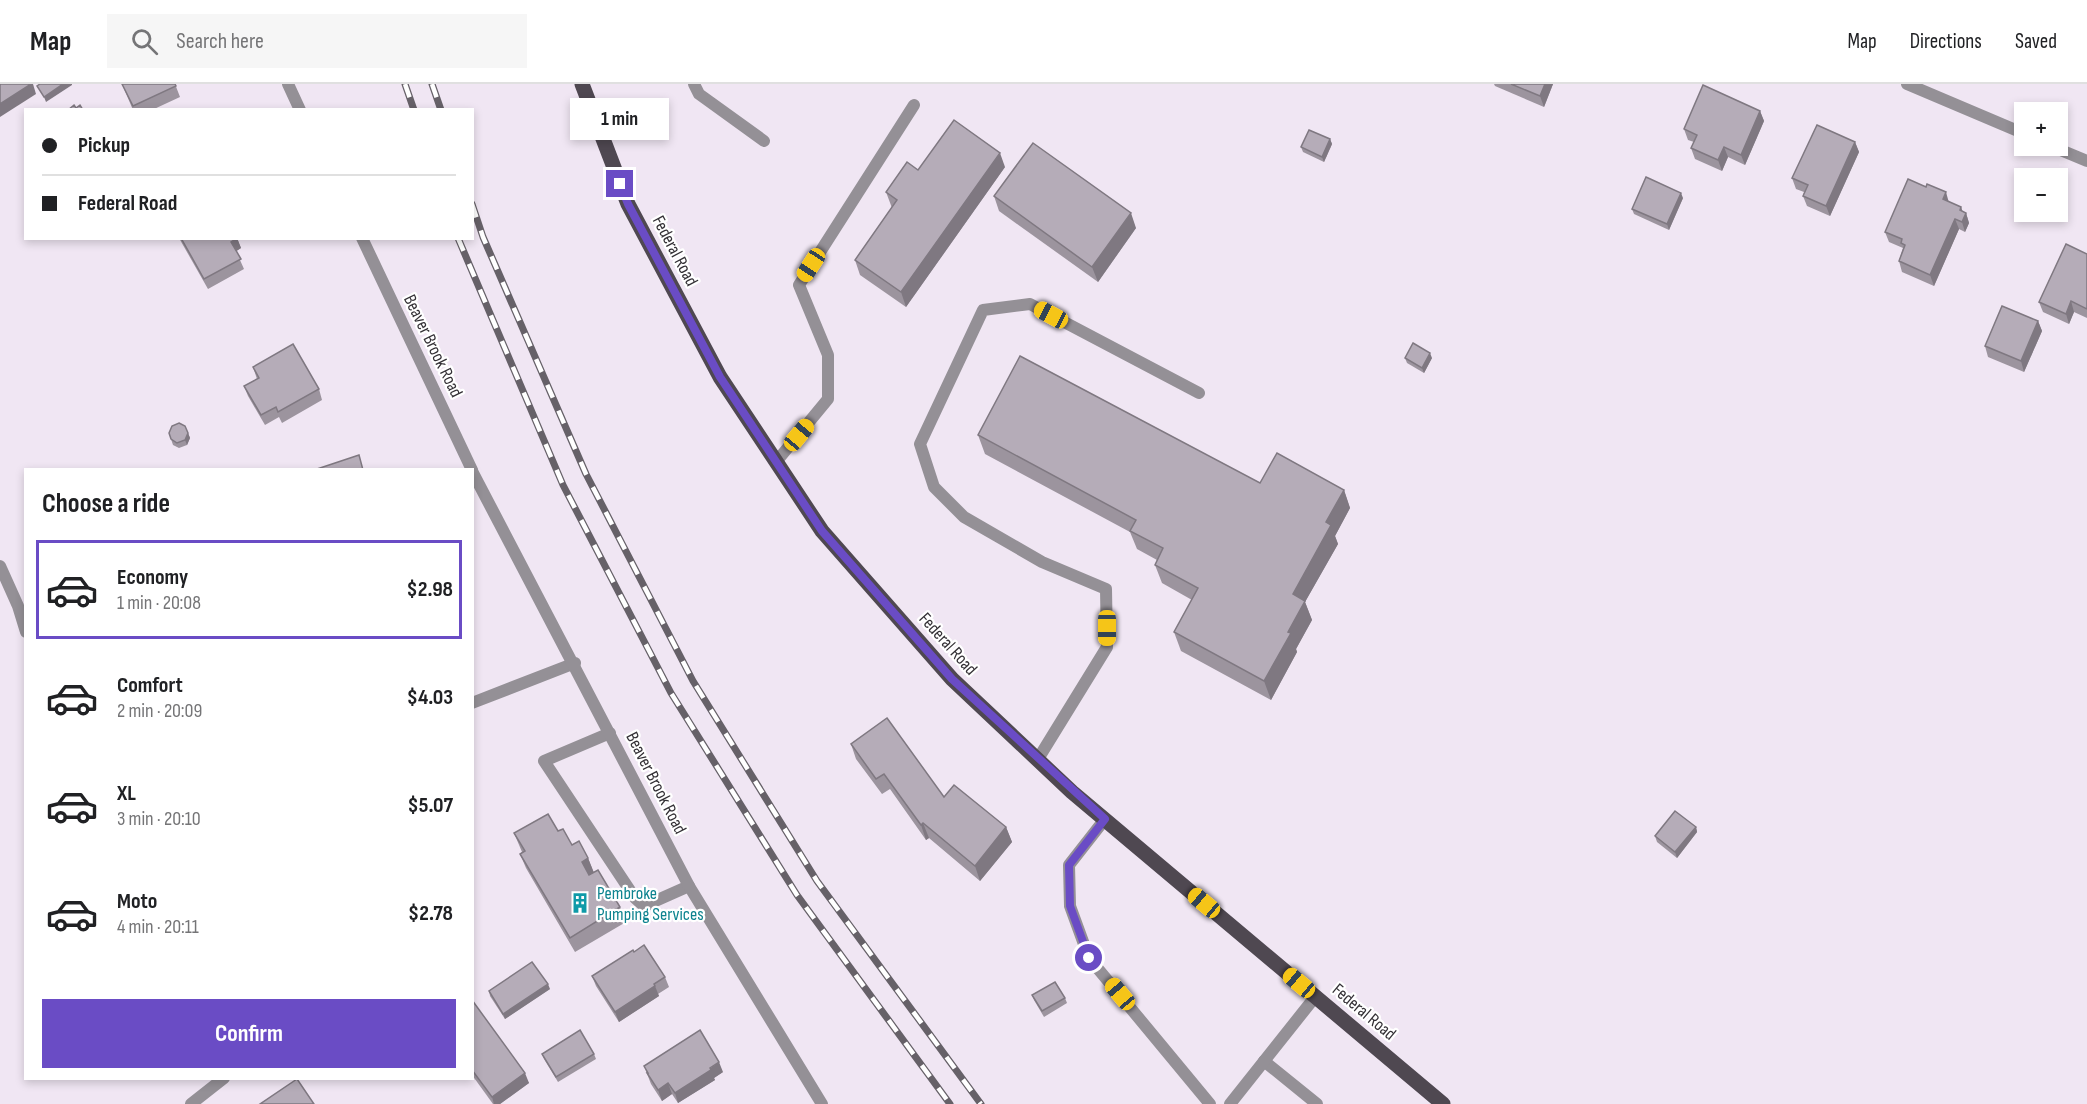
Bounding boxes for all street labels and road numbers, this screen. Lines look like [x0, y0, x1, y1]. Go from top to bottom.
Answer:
street label: Federal Road [648, 212, 702, 290]
street label: Beaver Brook Road [399, 291, 467, 401]
street label: Federal Road [915, 609, 981, 679]
street label: Beaver Brook Road [621, 728, 691, 838]
street label: Federal Road [1328, 979, 1400, 1045]

